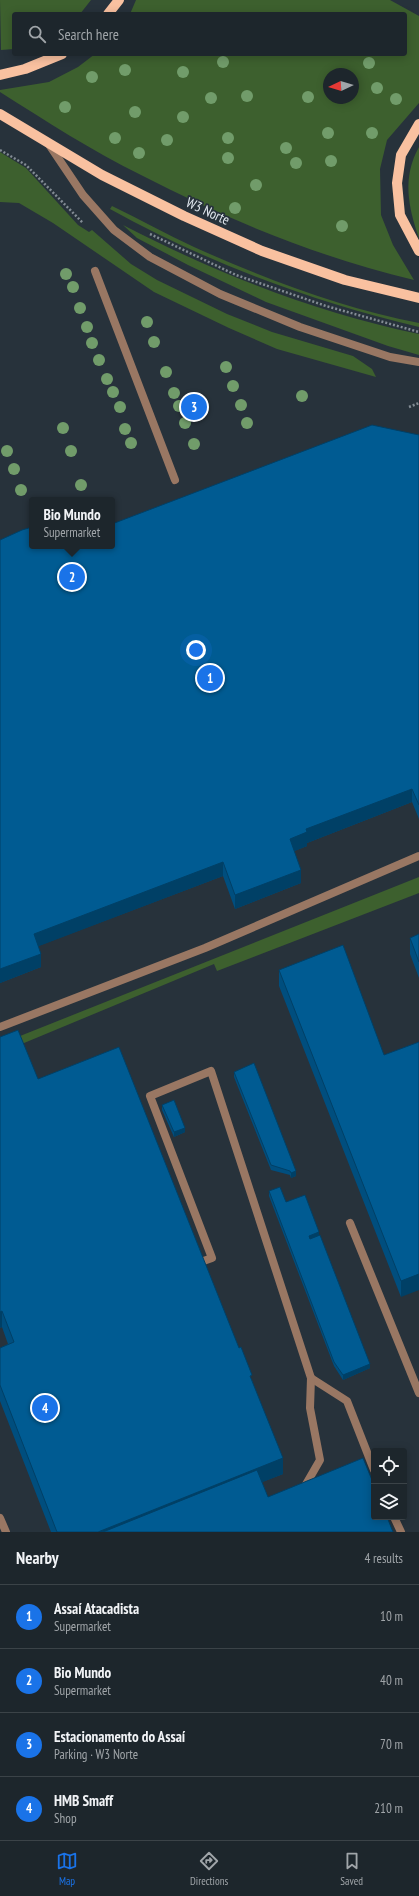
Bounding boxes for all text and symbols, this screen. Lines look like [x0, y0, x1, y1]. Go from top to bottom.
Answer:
search box [12, 12, 407, 56]
icon: search [26, 23, 48, 45]
text: Search here [58, 25, 119, 44]
north arrow [323, 68, 359, 104]
street label: W3 Norte [183, 193, 233, 229]
pin: 3 [181, 392, 207, 422]
popup [29, 497, 115, 549]
text: Bio Mundo [43, 505, 101, 524]
text: Supermarket [43, 524, 100, 541]
pin: 2 [59, 562, 85, 592]
your location [186, 640, 206, 660]
pin: 1 [197, 663, 223, 693]
pin: 4 [32, 1393, 58, 1423]
map controls [371, 1448, 407, 1520]
button: locate [371, 1448, 407, 1484]
button: layers [371, 1484, 407, 1520]
text: Nearby [16, 1547, 59, 1569]
text: 4 results [364, 1550, 403, 1567]
text: Assaí Atacadista [54, 1599, 139, 1618]
text: 1 [26, 1608, 32, 1625]
text: 10 m [380, 1608, 403, 1625]
text: Supermarket [54, 1618, 111, 1635]
text: Bio Mundo [54, 1663, 111, 1682]
text: 2 [26, 1672, 32, 1689]
text: 40 m [380, 1672, 403, 1689]
text: Supermarket [54, 1682, 111, 1699]
text: Estacionamento do Assaí [54, 1727, 185, 1746]
text: 3 [26, 1736, 32, 1753]
text: 70 m [380, 1736, 403, 1753]
text: Parking · W3 Norte [54, 1746, 138, 1763]
text: HMB Smaff [54, 1791, 113, 1810]
text: 4 [26, 1800, 32, 1817]
text: 210 m [374, 1800, 403, 1817]
text: Shop [54, 1810, 77, 1827]
tab: Map [56, 1850, 78, 1888]
tab: Directions [190, 1850, 228, 1888]
tab: Saved [340, 1850, 363, 1888]

